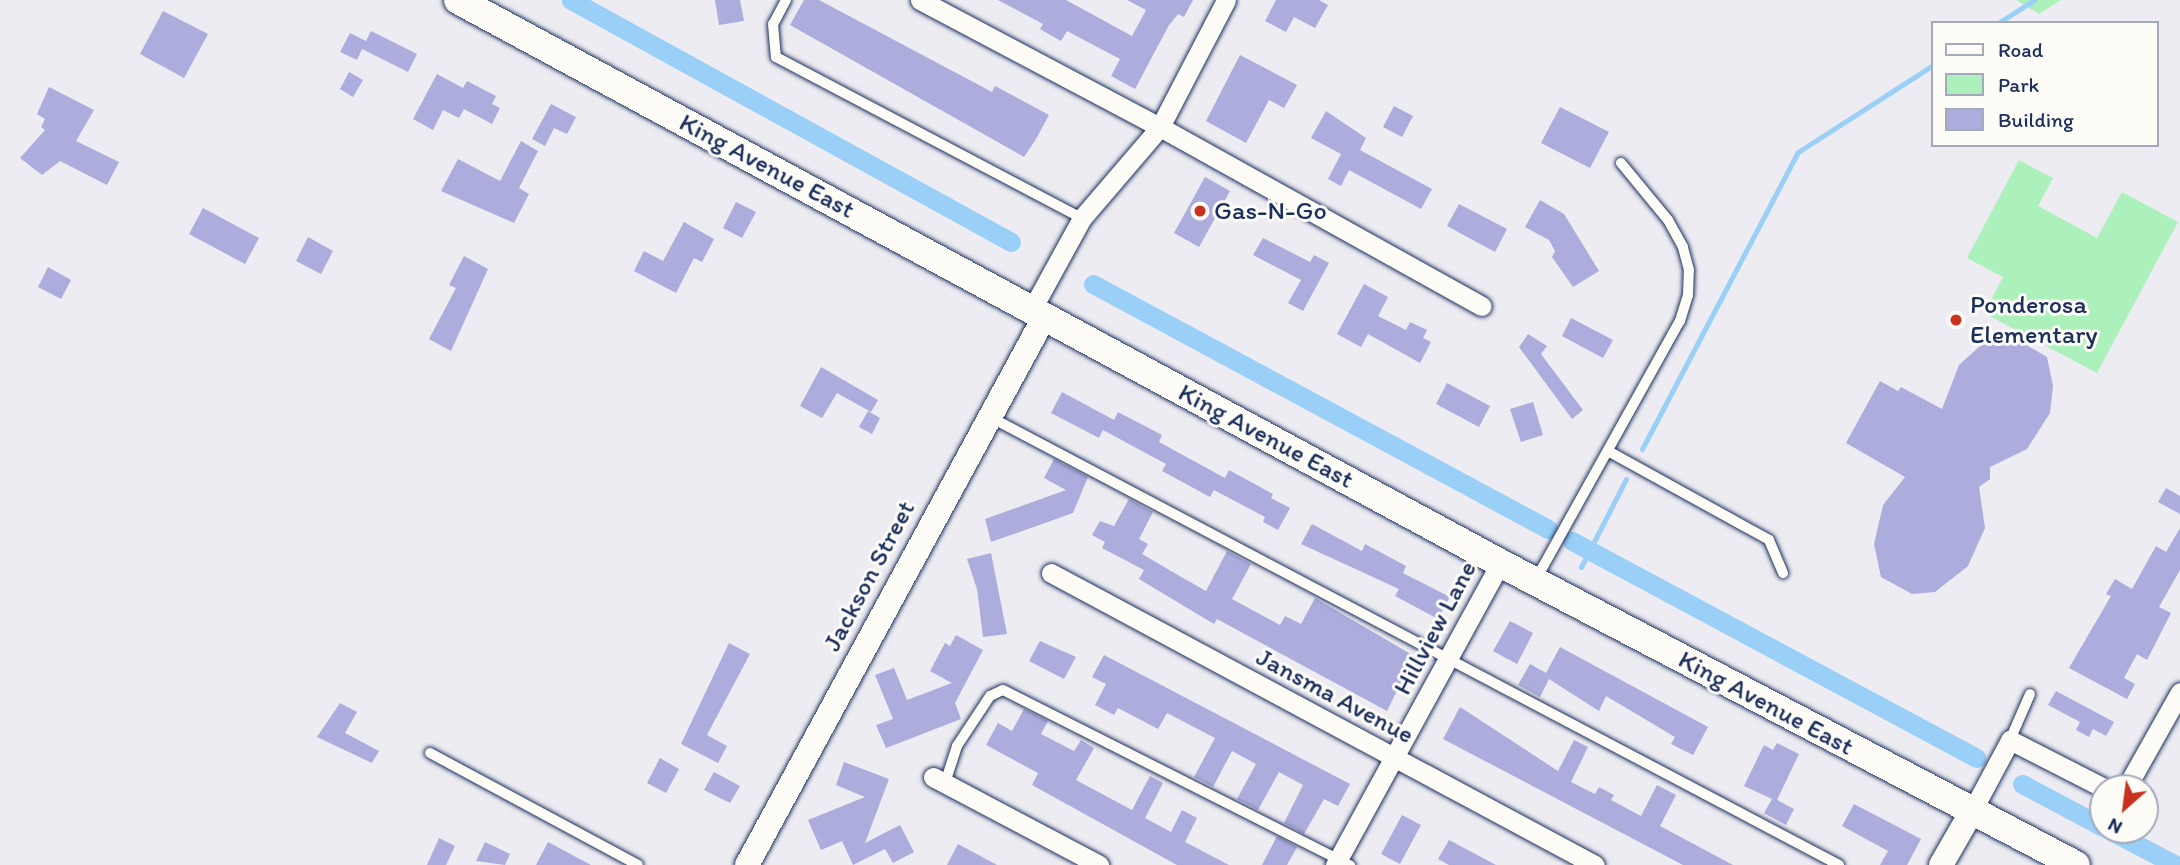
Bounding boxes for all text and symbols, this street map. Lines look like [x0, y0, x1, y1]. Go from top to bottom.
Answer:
legend [1932, 21, 2159, 147]
text: Road [1998, 37, 2043, 62]
text: Park [1998, 72, 2039, 97]
street label: King Avenue East [674, 107, 860, 225]
text: Building [1998, 107, 2074, 132]
place label: Gas-N-Go [1214, 195, 1327, 227]
marker: Gas-N-Go [1192, 203, 1208, 219]
place label: Ponderosa Elementary [1970, 289, 2098, 350]
marker: Ponderosa Elementary [1948, 312, 1964, 328]
street label: King Avenue East [1173, 377, 1359, 495]
street label: Jackson Street [816, 496, 922, 656]
street label: Hillview Lane [1387, 555, 1483, 701]
street label: Jansma Avenue [1251, 641, 1419, 751]
street label: King Avenue East [1673, 644, 1859, 762]
north arrow [2089, 774, 2159, 844]
text: N [2104, 813, 2126, 839]

